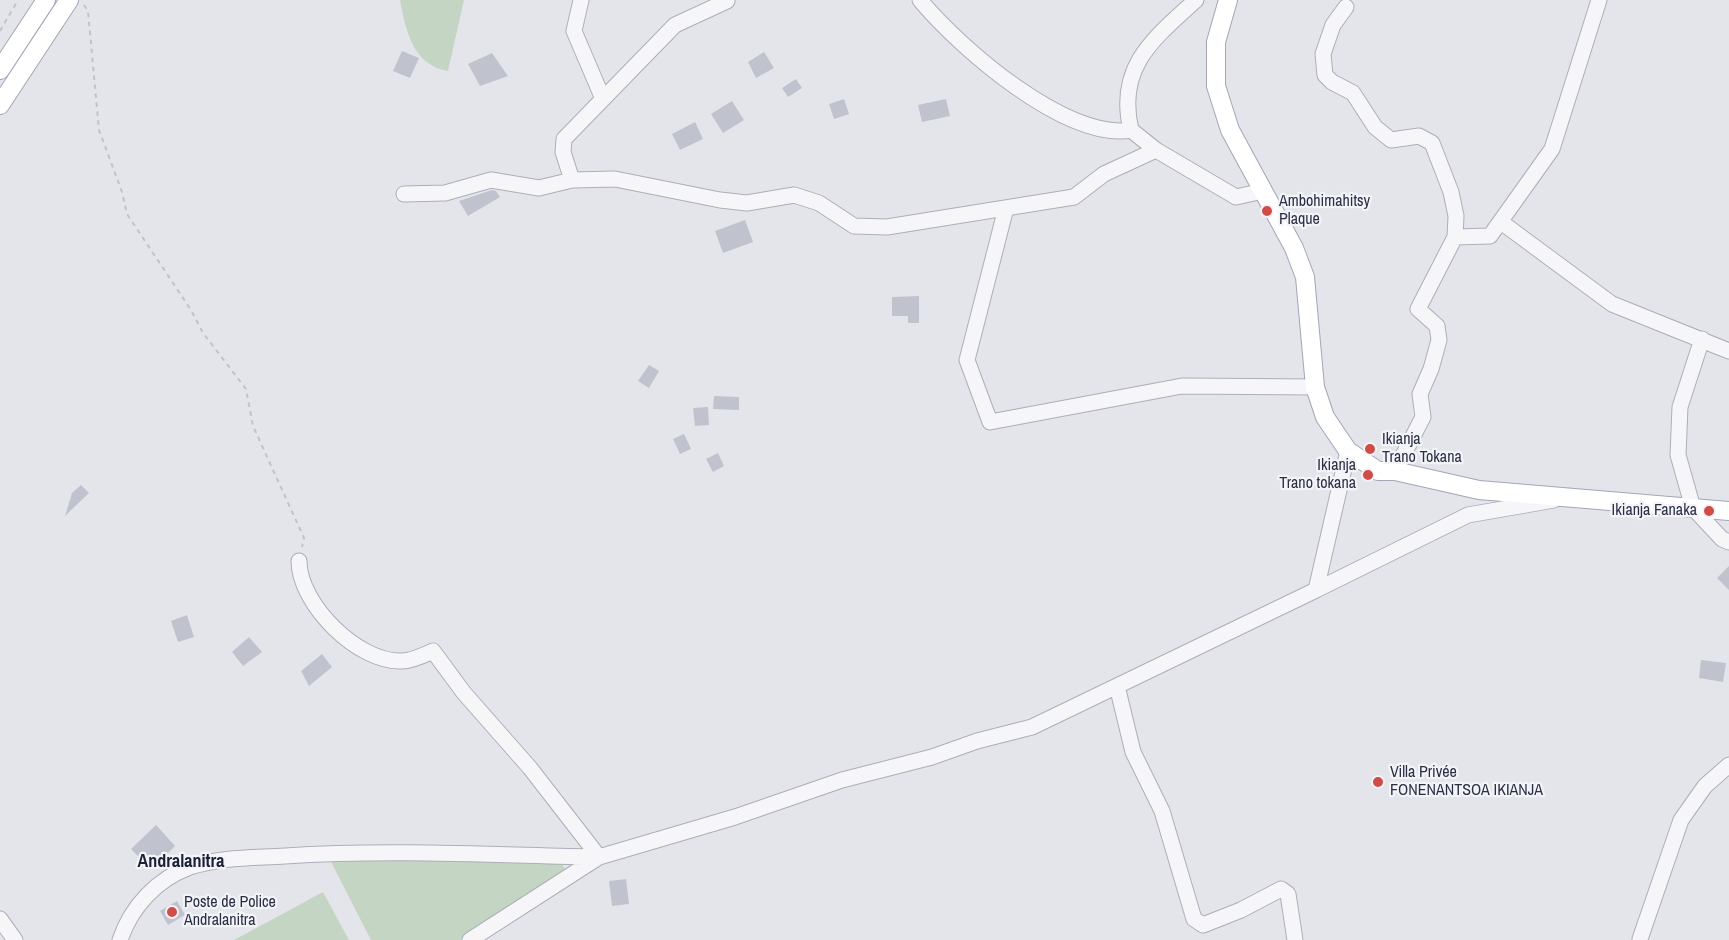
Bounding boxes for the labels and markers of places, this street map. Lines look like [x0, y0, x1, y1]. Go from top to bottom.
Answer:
place label: Ambohimahitsy Plaque [1279, 192, 1370, 230]
marker: Ambohimahitsy Plaque [1260, 204, 1274, 218]
place label: Ikianja Trano Tokana [1382, 430, 1462, 468]
marker: Ikianja Trano Tokana [1363, 442, 1377, 456]
place label: Ikianja Trano tokana [1279, 456, 1356, 494]
marker: Ikianja Trano tokana [1361, 468, 1375, 482]
place label: Ikianja Fanaka [1612, 501, 1697, 521]
marker: Ikianja Fanaka [1702, 504, 1716, 518]
place label: Villa Privée FONENANTSOA IKIANJA [1390, 763, 1543, 801]
marker: Villa Privée FONENANTSOA IKIANJA [1371, 775, 1385, 789]
place label: Poste de Police Andralanitra [184, 893, 276, 931]
marker: Poste de Police Andralanitra [165, 905, 179, 919]

